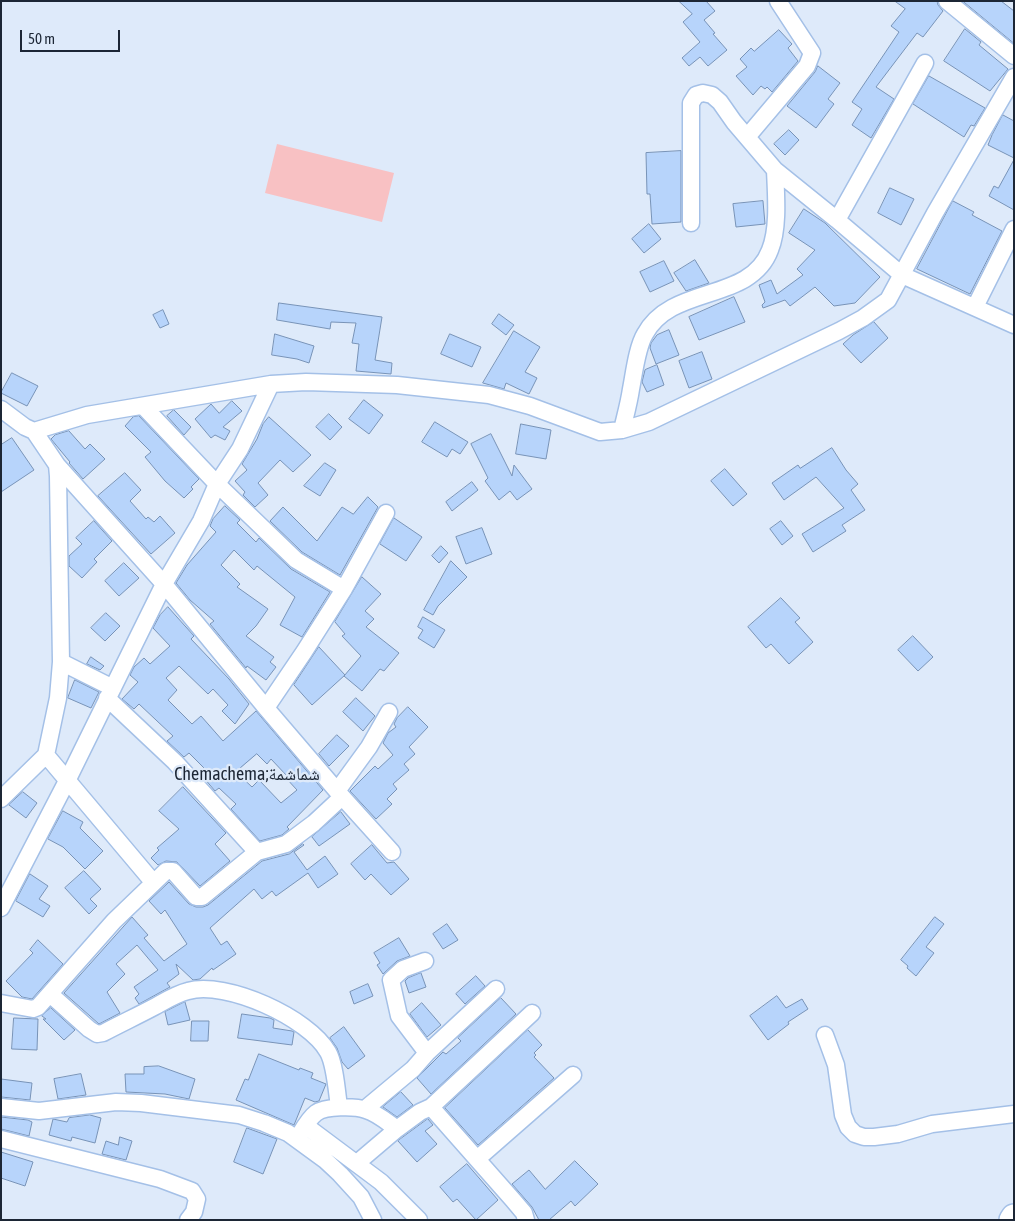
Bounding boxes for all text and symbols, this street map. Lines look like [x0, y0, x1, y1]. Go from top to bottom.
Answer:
scale bar [22, 20, 122, 52]
text: 50 m [28, 30, 55, 47]
district label: Chemachema;شماشمة [174, 763, 320, 785]

